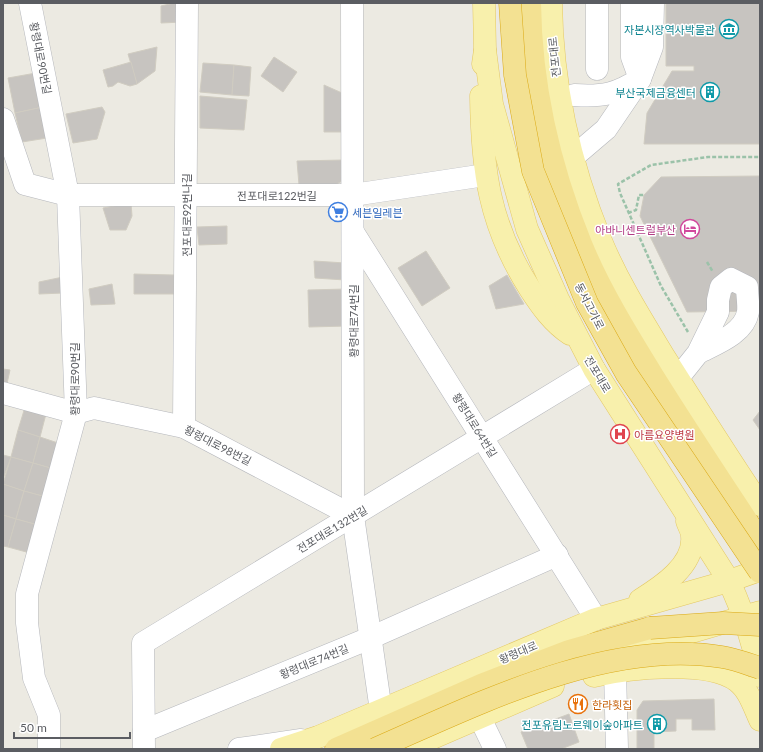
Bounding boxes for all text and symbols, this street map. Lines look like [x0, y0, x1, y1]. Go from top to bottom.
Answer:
museum icon: 자본시장역사박물관 [718, 18, 740, 40]
street label: 황령대로90번길 [28, 21, 54, 95]
place label: 자본시장역사박물관 [624, 23, 715, 36]
street label: 전포대로 [545, 36, 563, 78]
building icon: 부산국제금융센터 [699, 81, 721, 103]
place label: 부산국제금융센터 [615, 86, 696, 99]
street label: 전포대로92번나길 [180, 173, 193, 257]
street label: 전포대로122번길 [237, 189, 317, 202]
supermarket icon: 세븐일레븐 [327, 201, 349, 223]
place label: 세븐일레븐 [352, 206, 403, 219]
hotel icon: 아바니센트럴부산 [679, 218, 701, 240]
place label: 아바니센트럴부산 [595, 223, 676, 236]
street label: 동서고가로 [573, 281, 607, 331]
street label: 황령대로74번길 [347, 284, 360, 358]
street label: 황령대로90번길 [68, 342, 81, 416]
street label: 전포대로 [582, 353, 614, 395]
street label: 황령대로64번길 [450, 390, 500, 460]
street label: 황령대로98번길 [182, 423, 254, 467]
hospital icon: 아름요양병원 [609, 423, 631, 445]
place label: 아름요양병원 [634, 428, 695, 441]
street label: 전포대로132번길 [294, 503, 370, 555]
street label: 황령대로 [497, 638, 539, 666]
street label: 황령대로74번길 [277, 641, 351, 681]
restaurant icon: 한라횟집 [567, 693, 589, 715]
place label: 한라횟집 [592, 698, 632, 711]
building icon: 전포유림노르웨이숲아파트 [646, 713, 668, 735]
scale bar [14, 714, 130, 740]
place label: 전포유림노르웨이숲아파트 [522, 718, 643, 731]
text: 50 m [20, 720, 47, 735]

